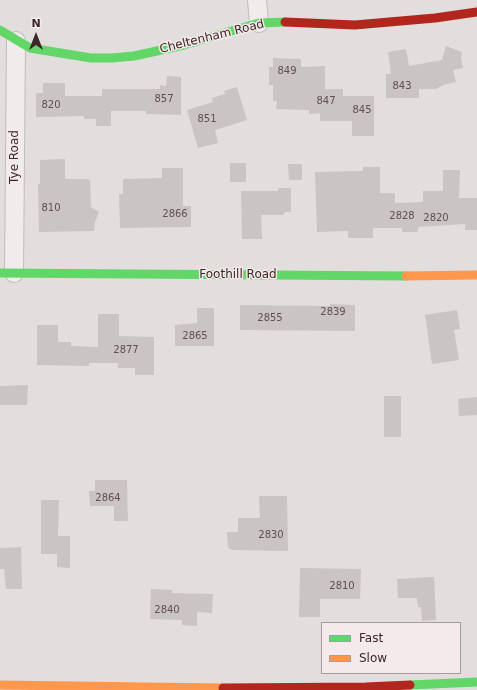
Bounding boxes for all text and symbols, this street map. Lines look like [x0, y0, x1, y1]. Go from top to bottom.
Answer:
north arrow [16, 16, 56, 56]
text: N [31, 17, 41, 30]
street label: Cheltenham Road [158, 17, 266, 57]
house number: 849 [277, 65, 297, 77]
house number: 843 [392, 80, 412, 92]
house number: 857 [154, 93, 174, 105]
house number: 847 [316, 95, 336, 107]
house number: 820 [41, 99, 61, 111]
house number: 845 [352, 104, 372, 116]
house number: 851 [197, 113, 217, 125]
street label: Tye Road [8, 130, 22, 184]
house number: 810 [41, 202, 61, 214]
house number: 2866 [162, 208, 188, 220]
house number: 2828 [389, 210, 415, 222]
house number: 2820 [423, 212, 449, 224]
street label: Foothill Road [199, 268, 277, 282]
house number: 2839 [320, 306, 346, 318]
house number: 2855 [257, 312, 283, 324]
house number: 2865 [182, 330, 208, 342]
house number: 2877 [113, 344, 139, 356]
house number: 2864 [95, 492, 121, 504]
house number: 2830 [258, 529, 284, 541]
house number: 2810 [329, 580, 355, 592]
house number: 2840 [154, 604, 180, 616]
legend [321, 622, 461, 674]
text: Fast [359, 631, 383, 645]
text: Slow [359, 651, 387, 665]

